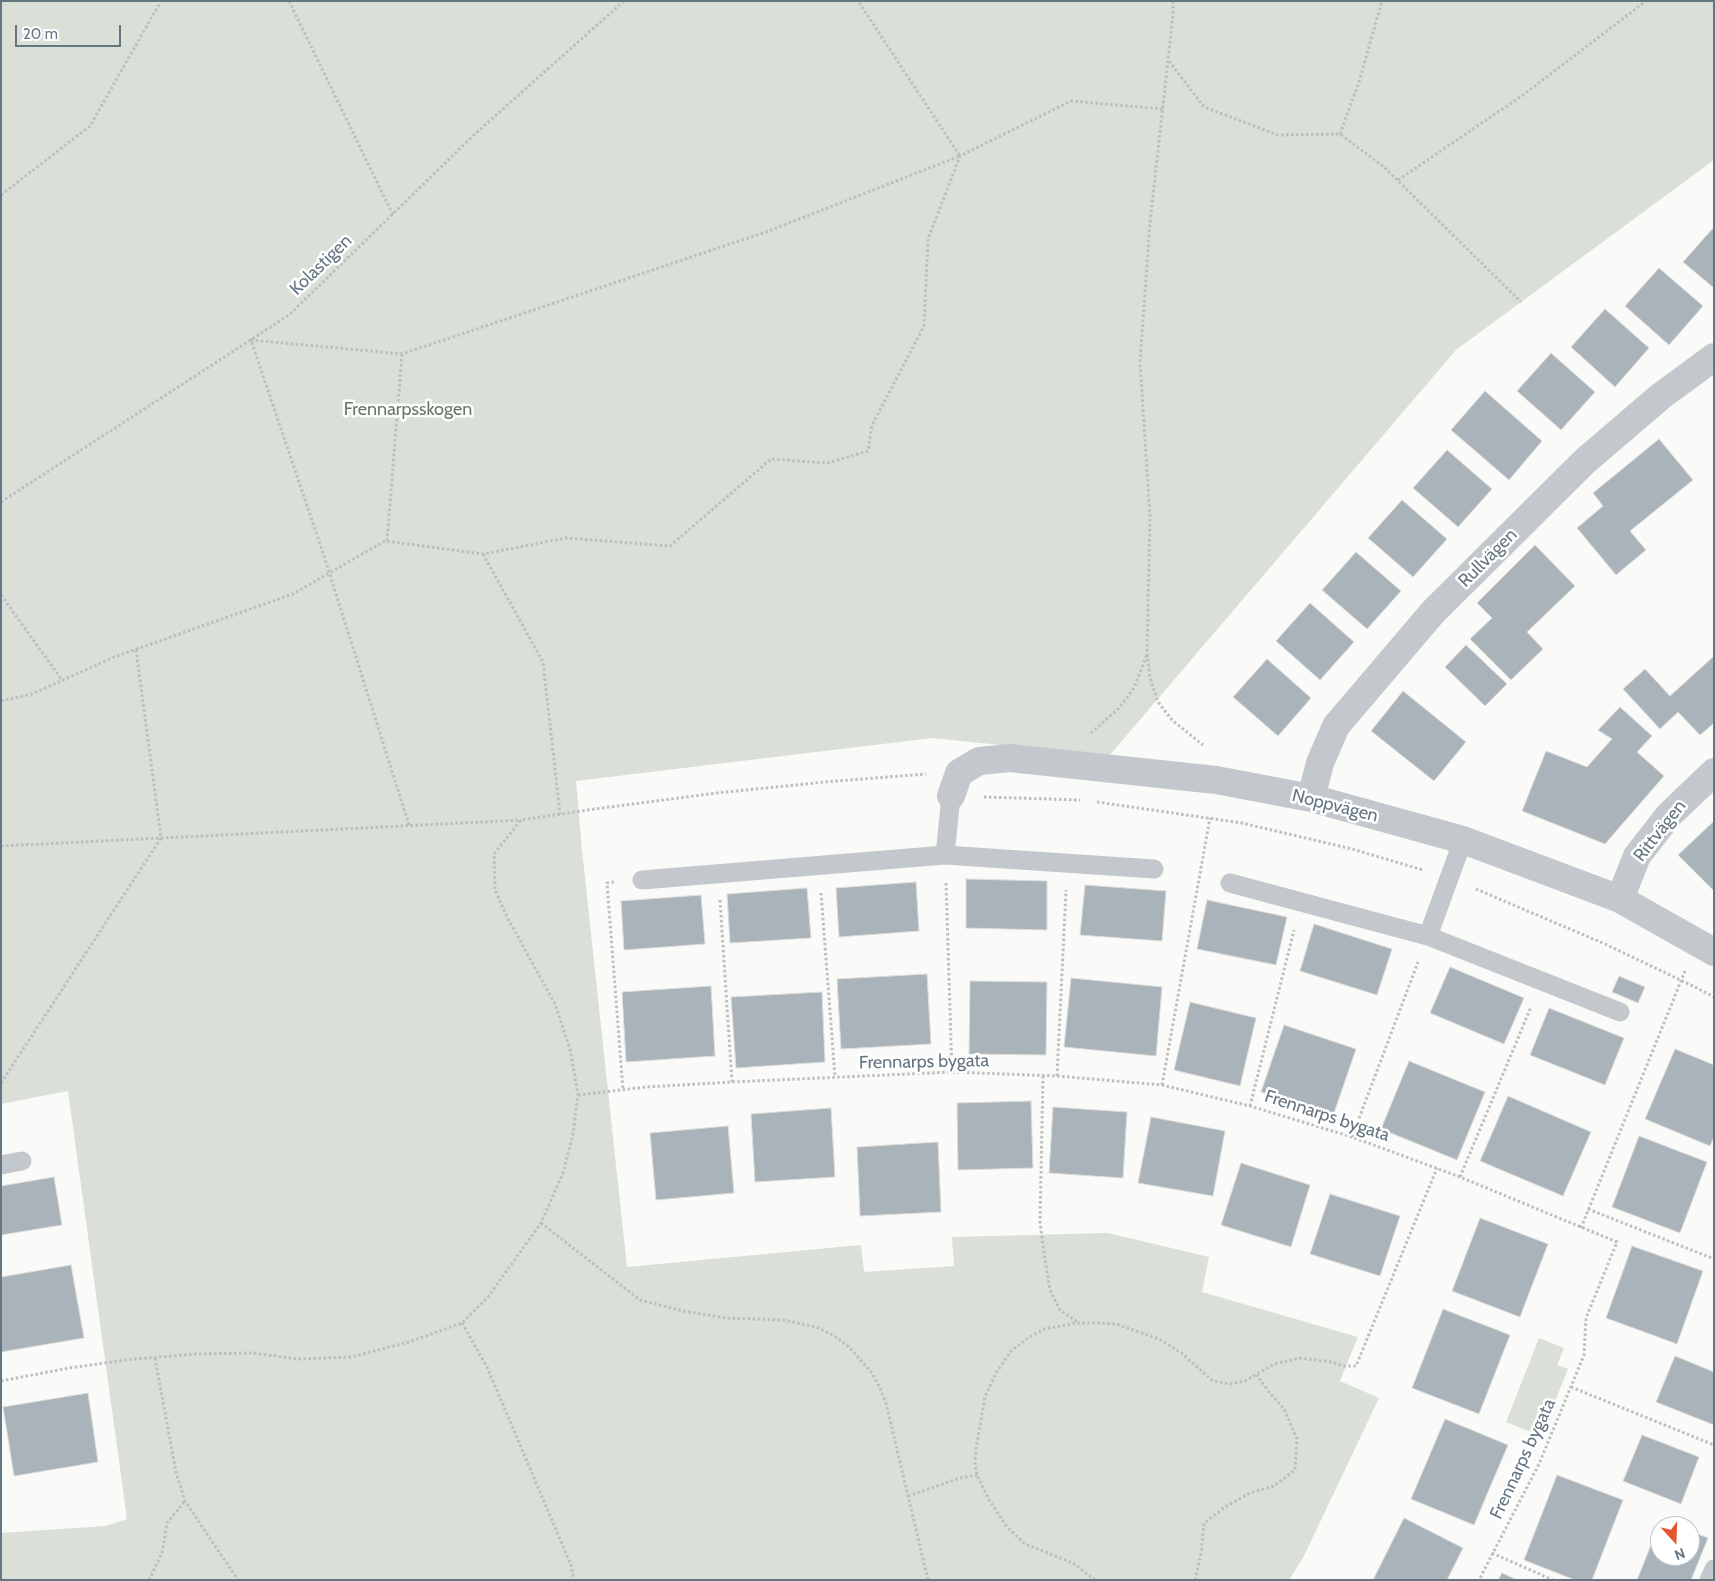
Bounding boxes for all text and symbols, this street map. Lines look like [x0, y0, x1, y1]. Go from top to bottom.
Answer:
scale bar [18, 15, 124, 47]
text: 20 m [23, 25, 58, 43]
street label: Kolastigen [285, 230, 357, 300]
park label: Frennarpsskogen [344, 399, 472, 421]
street label: Rullvägen [1454, 524, 1522, 592]
street label: Noppvägen [1290, 785, 1380, 827]
street label: Rittvägen [1629, 796, 1691, 866]
street label: Frennarps bygata [859, 1050, 989, 1074]
street label: Frennarps bygata [1262, 1086, 1392, 1146]
street label: Frennarps bygata [1486, 1395, 1560, 1523]
north arrow [1650, 1516, 1700, 1566]
text: N [1672, 1544, 1688, 1564]

